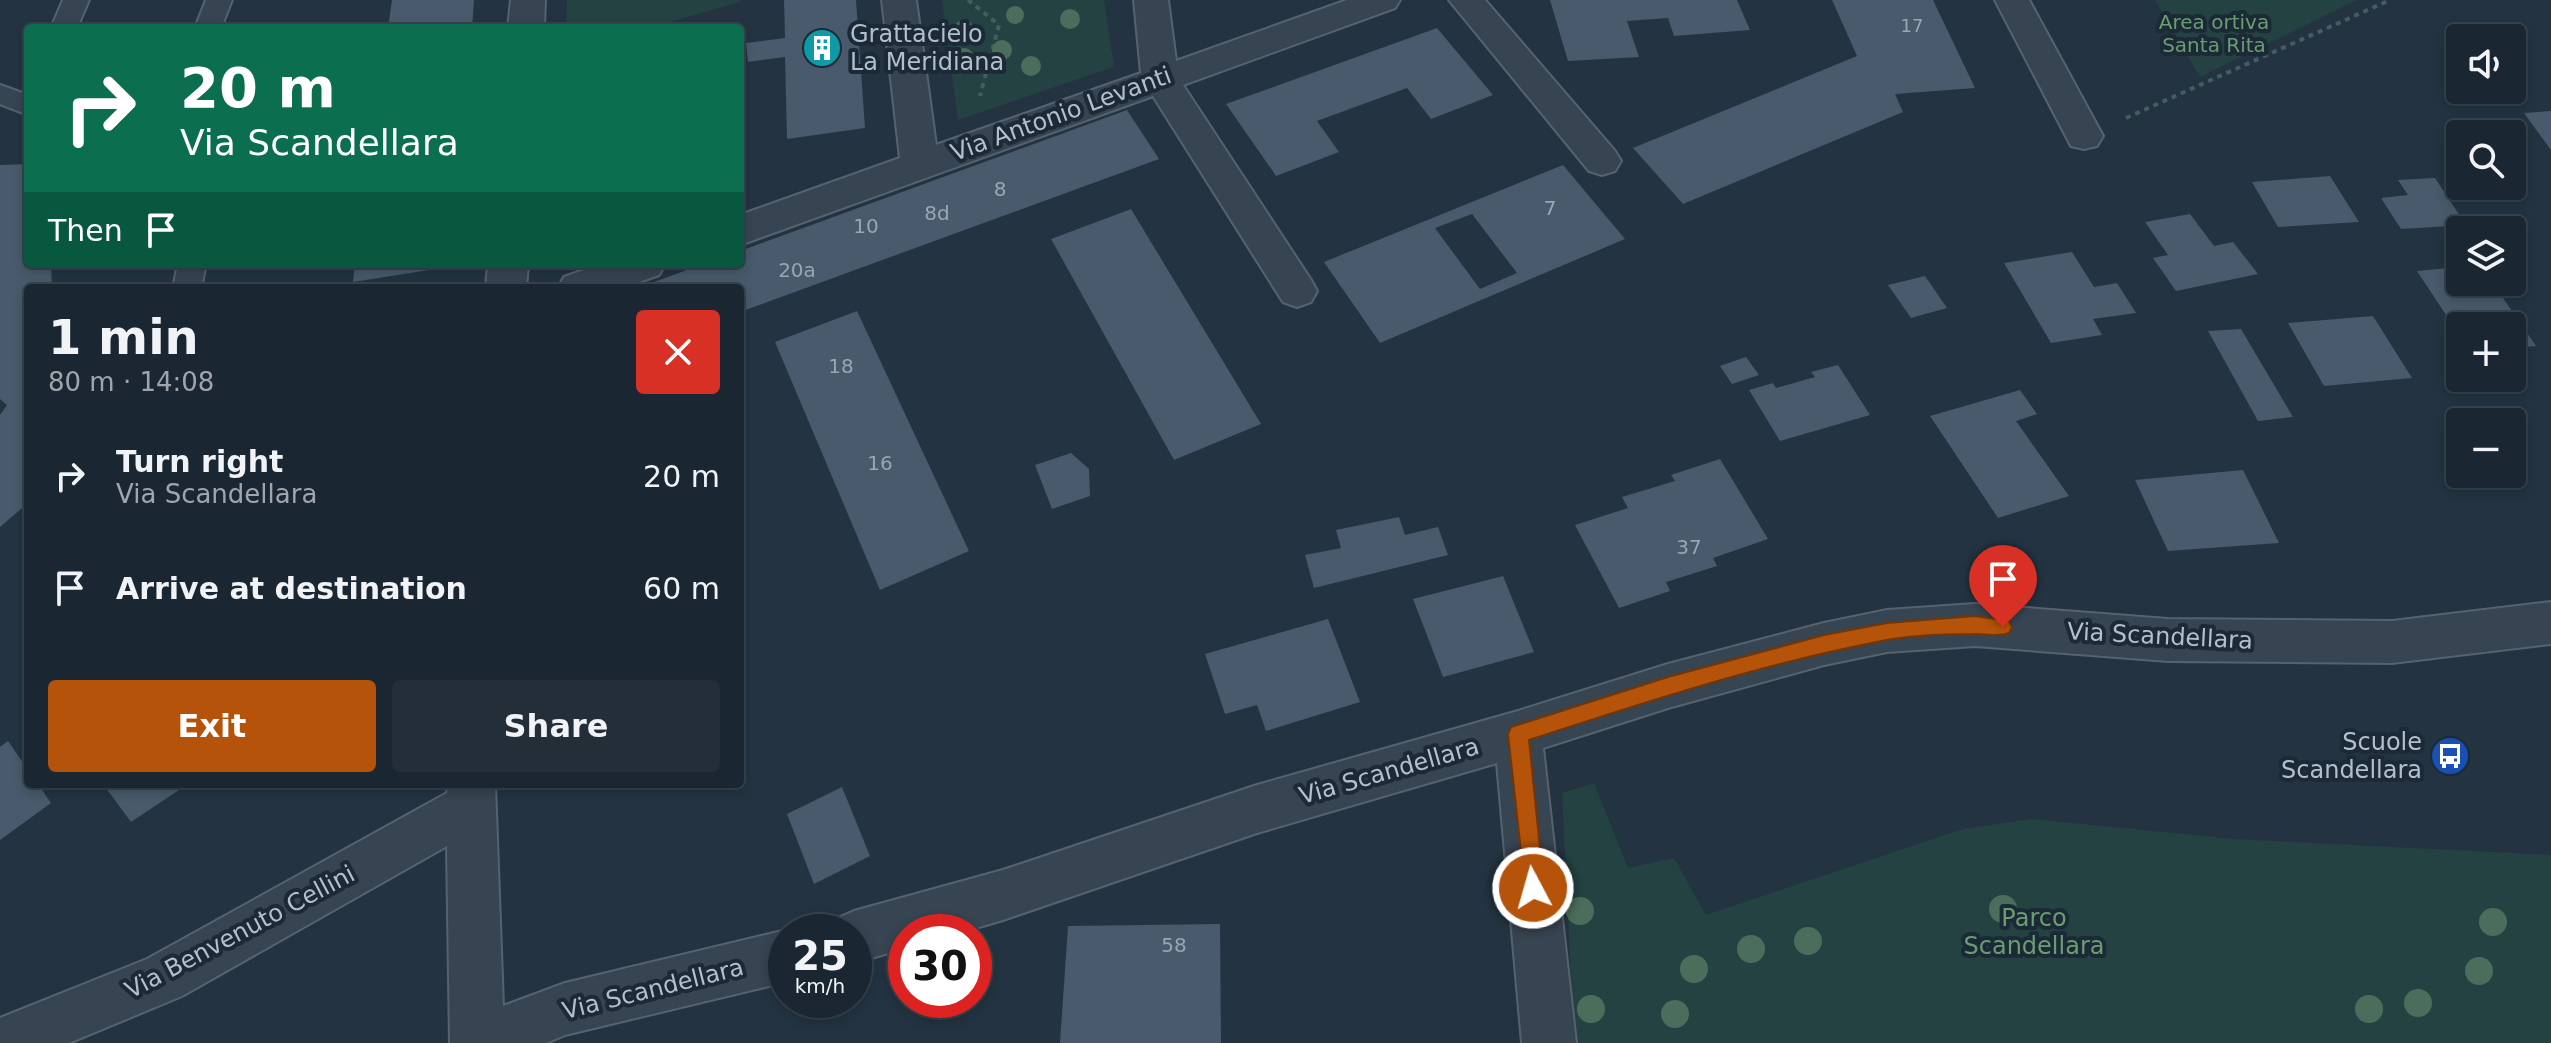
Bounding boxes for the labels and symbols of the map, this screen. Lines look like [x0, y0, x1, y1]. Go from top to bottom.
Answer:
park label: Area ortiva Santa Rita [2159, 10, 2269, 57]
house number: 17 [1901, 15, 1923, 36]
place label: Grattacielo La Meridiana [850, 20, 1004, 76]
building icon: Grattacielo La Meridiana [801, 27, 843, 69]
street label: Via Antonio Levanti [947, 61, 1175, 167]
house number: 8 [994, 177, 1006, 201]
house number: 7 [1544, 196, 1556, 220]
house number: 8d [924, 201, 950, 225]
house number: 10 [853, 214, 879, 238]
house number: 20a [778, 258, 816, 282]
house number: 18 [828, 354, 854, 378]
house number: 16 [867, 451, 893, 475]
house number: 37 [1676, 535, 1702, 559]
pin [1969, 545, 2037, 627]
street label: Via Scandellara [2066, 617, 2254, 655]
place label: Scuole Scandellara [2281, 728, 2422, 784]
street label: Via Scandellara [1296, 732, 1482, 810]
bus stop icon: Scuole Scandellara [2429, 735, 2471, 777]
position arrow [1491, 846, 1575, 930]
street label: Via Benvenuto Cellini [120, 860, 360, 1004]
park label: Parco Scandellara [1964, 904, 2104, 960]
speed limit sign: 30 [888, 914, 992, 1018]
house number: 58 [1161, 933, 1187, 957]
street label: Via Scandellara [559, 953, 747, 1025]

